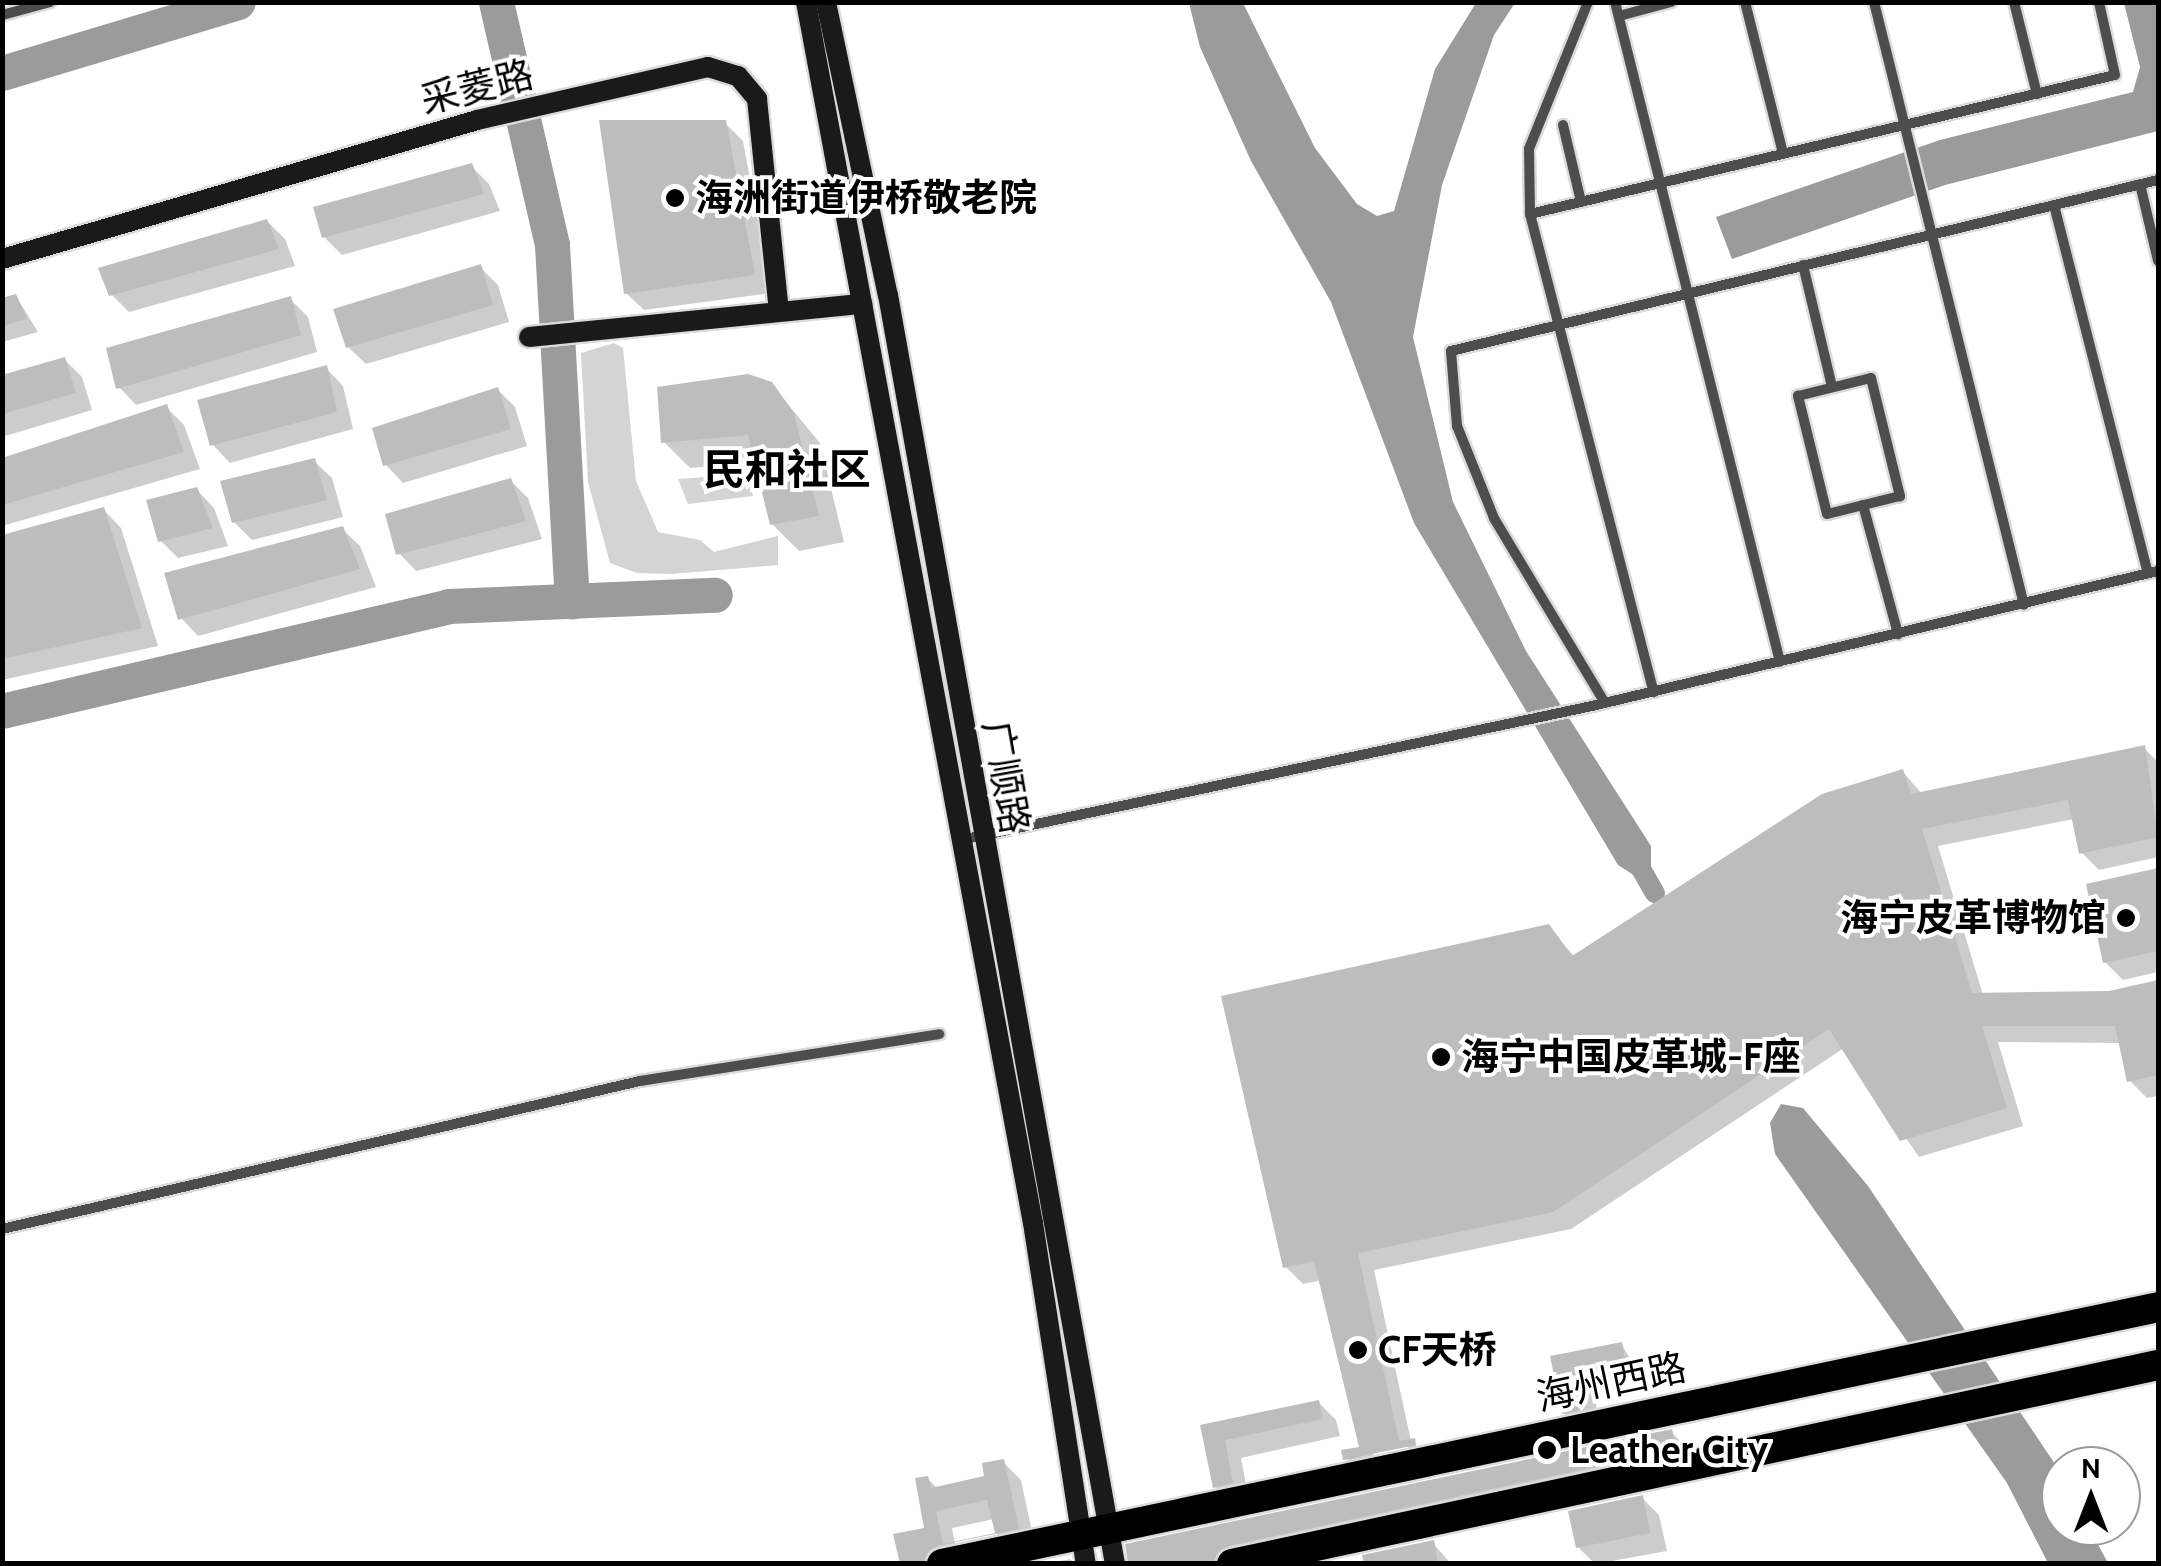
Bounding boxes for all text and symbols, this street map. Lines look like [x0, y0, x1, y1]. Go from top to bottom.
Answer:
street label: 采菱路 [416, 51, 538, 123]
place label: 海洲街道伊桥敬老院 [695, 175, 1037, 221]
marker: 海洲街道伊桥敬老院 [664, 187, 686, 209]
district label: 民和社区 [703, 444, 871, 494]
street label: 广顺路 [974, 717, 1038, 837]
place label: 海宁皮革博物馆 [1840, 895, 2106, 941]
marker: 海宁皮革博物馆 [2115, 907, 2137, 929]
place label: 海宁中国皮革城-F座 [1461, 1034, 1801, 1080]
marker: 海宁中国皮革城-F座 [1430, 1046, 1452, 1068]
place label: CF天桥 [1378, 1327, 1497, 1373]
marker: CF天桥 [1347, 1339, 1369, 1361]
street label: 海州西路 [1532, 1344, 1690, 1420]
place label: Leather City [1570, 1427, 1768, 1473]
marker: Leather City [1534, 1437, 1560, 1463]
north arrow [2041, 1446, 2141, 1546]
text: N [2081, 1451, 2101, 1485]

